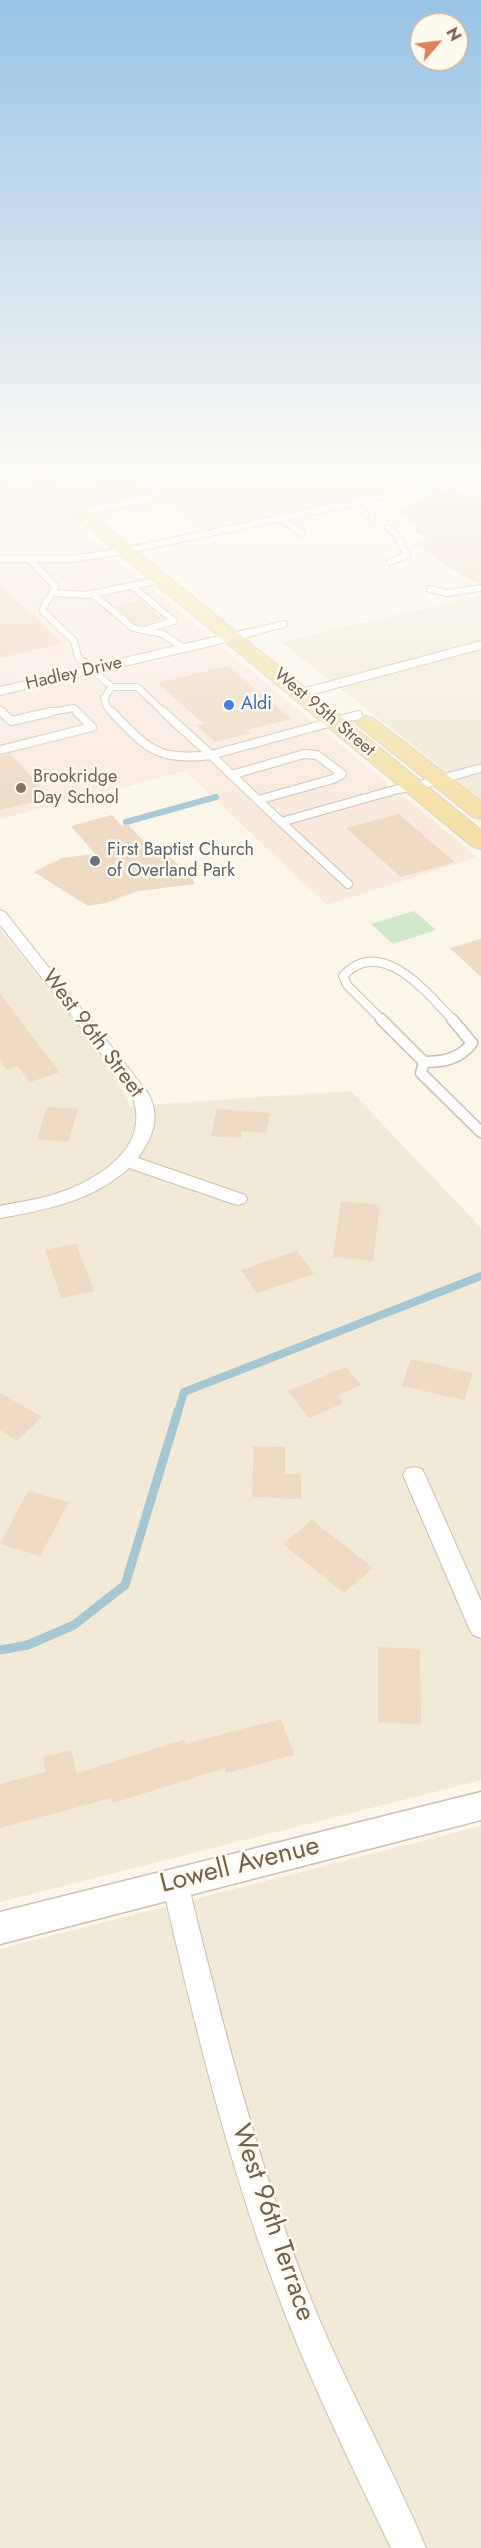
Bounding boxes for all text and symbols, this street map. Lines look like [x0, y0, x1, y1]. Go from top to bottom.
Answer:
north arrow [409, 12, 469, 72]
text: N [440, 23, 467, 45]
street label: Hadley Drive [24, 652, 124, 696]
street label: West 95th Street [269, 664, 379, 762]
place label: Aldi [241, 694, 272, 716]
marker: Aldi [222, 698, 236, 712]
place label: Brookridge Day School [33, 767, 119, 810]
marker: Brookridge Day School [14, 781, 28, 795]
place label: First Baptist Church of Overland Park [107, 840, 254, 882]
marker: First Baptist Church of Overland Park [88, 854, 102, 868]
street label: West 96th Street [35, 965, 149, 1103]
street label: Lowell Avenue [157, 1831, 323, 1901]
street label: West 96th Terrace [223, 2120, 321, 2326]

